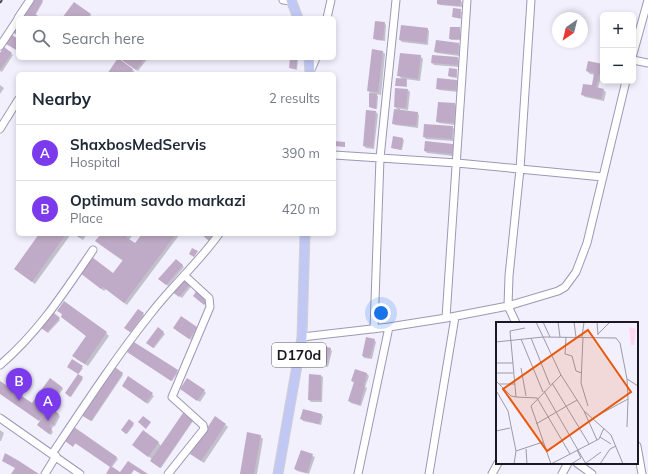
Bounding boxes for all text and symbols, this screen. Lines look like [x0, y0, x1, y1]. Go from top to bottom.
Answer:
north arrow [552, 12, 588, 48]
map controls [600, 12, 636, 84]
button: + [600, 12, 636, 48]
search box [16, 16, 336, 60]
icon: search [30, 27, 52, 49]
text: Search here [62, 29, 144, 48]
button: − [600, 48, 636, 84]
text: Nearby [32, 88, 91, 109]
text: 2 results [269, 90, 320, 106]
text: ShaxbosMedServis [70, 135, 206, 154]
text: A [40, 145, 50, 161]
text: 390 m [282, 145, 320, 161]
text: Hospital [70, 154, 120, 170]
text: Optimum savdo markazi [70, 191, 246, 210]
text: B [41, 201, 49, 217]
text: 420 m [282, 201, 320, 217]
text: Place [70, 210, 103, 226]
your location [371, 303, 391, 323]
inset map [496, 322, 638, 464]
road number: D170d [272, 343, 326, 367]
pin: B [6, 368, 32, 401]
pin: A [35, 388, 61, 421]

